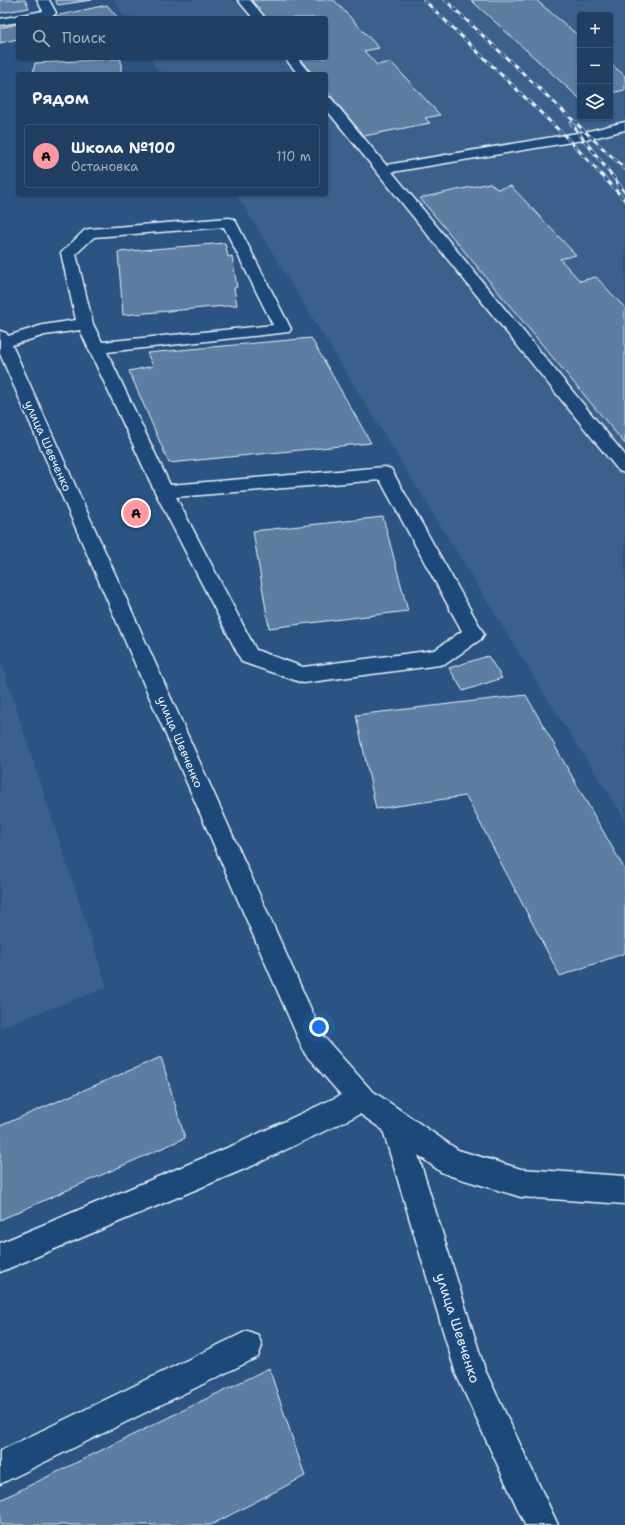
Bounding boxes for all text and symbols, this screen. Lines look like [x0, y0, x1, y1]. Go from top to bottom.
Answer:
map controls [577, 12, 613, 120]
button: + [577, 12, 613, 48]
search box [16, 16, 328, 60]
icon: search [30, 27, 52, 49]
text: Поиск [62, 28, 106, 48]
button: − [577, 48, 613, 84]
button: layers [577, 84, 613, 120]
text: Рядом [32, 87, 89, 109]
text: Школа №100 [71, 138, 175, 158]
text: A [41, 148, 51, 165]
text: 110 m [276, 148, 311, 165]
text: Остановка [71, 158, 138, 175]
street label: улица Шевченко [21, 398, 75, 494]
pin: A [123, 498, 149, 528]
street label: улица Шевченко [153, 694, 207, 790]
your location [309, 1017, 329, 1037]
street label: улица Шевченко [432, 1271, 484, 1385]

